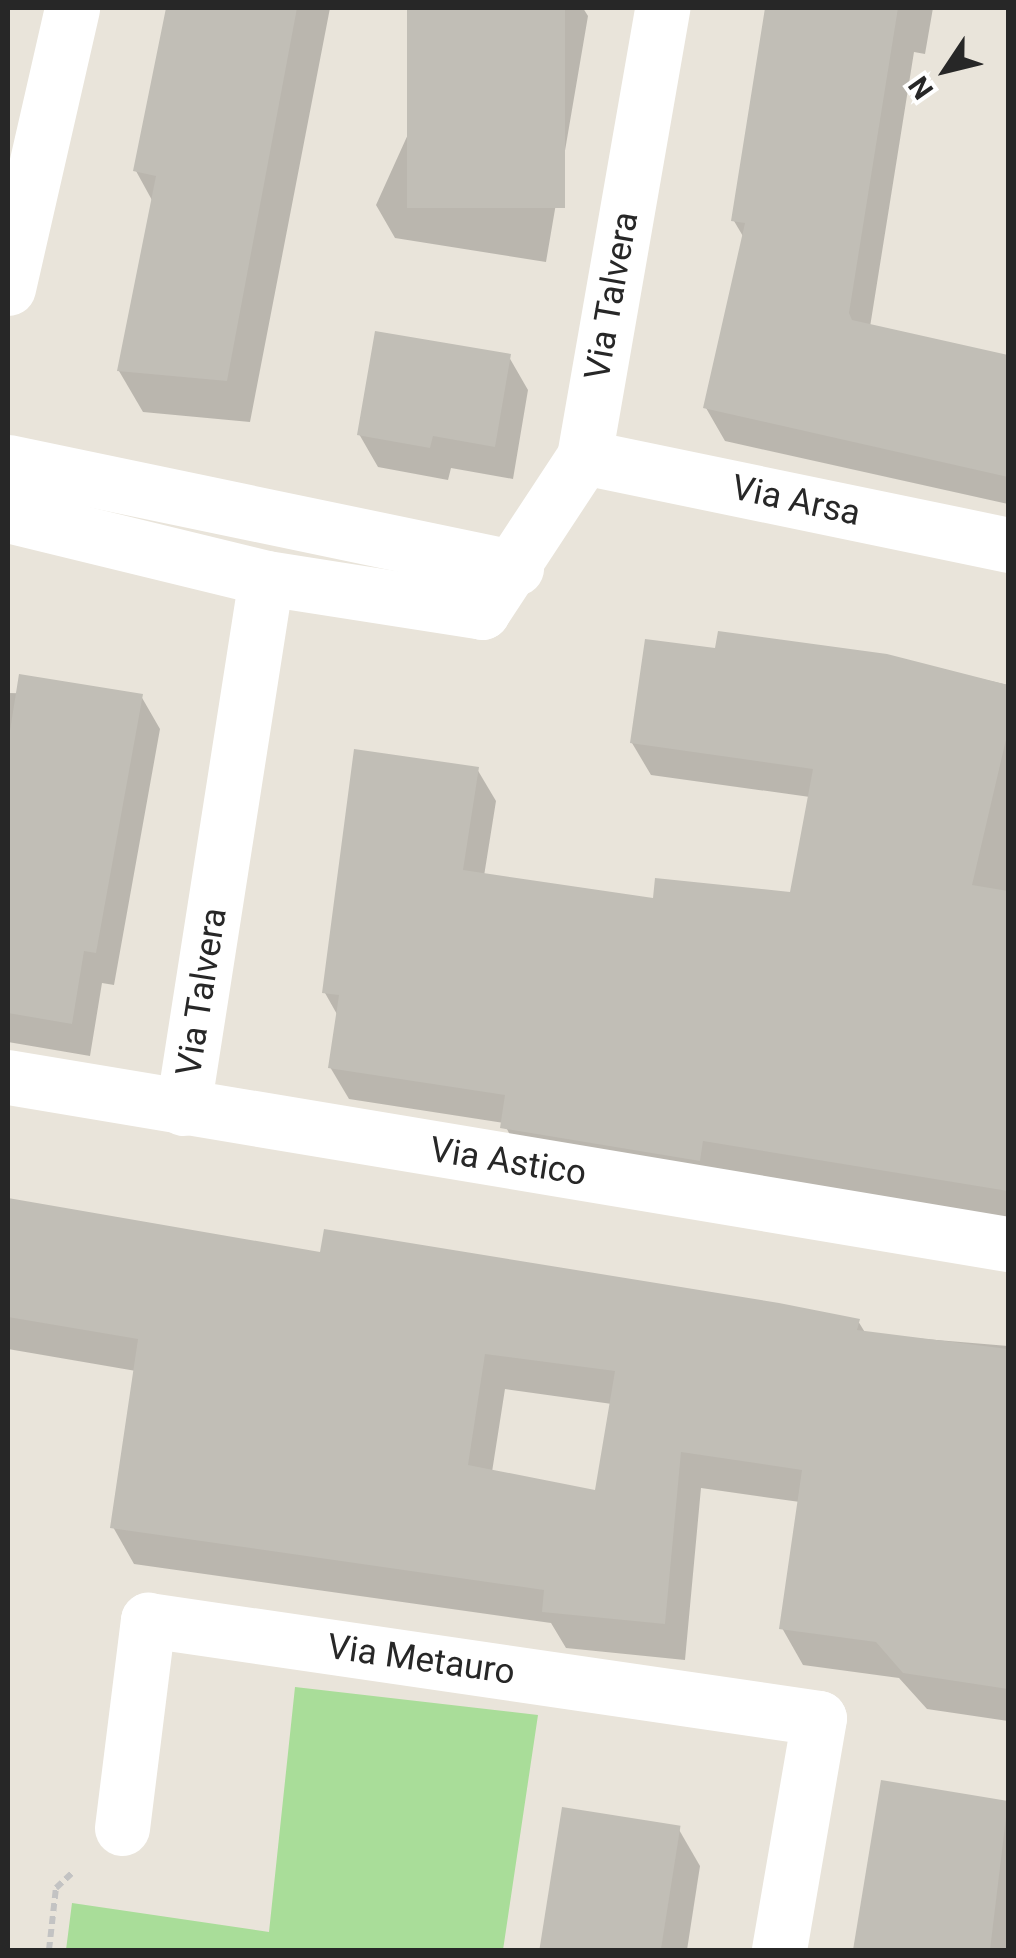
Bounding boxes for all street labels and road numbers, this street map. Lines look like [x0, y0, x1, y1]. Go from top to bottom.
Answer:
street label: Via Talvera [577, 208, 647, 384]
street label: Via Arsa [728, 467, 864, 535]
street label: Via Talvera [168, 905, 236, 1079]
street label: Via Astico [427, 1129, 589, 1195]
street label: Via Metauro [325, 1626, 517, 1694]

